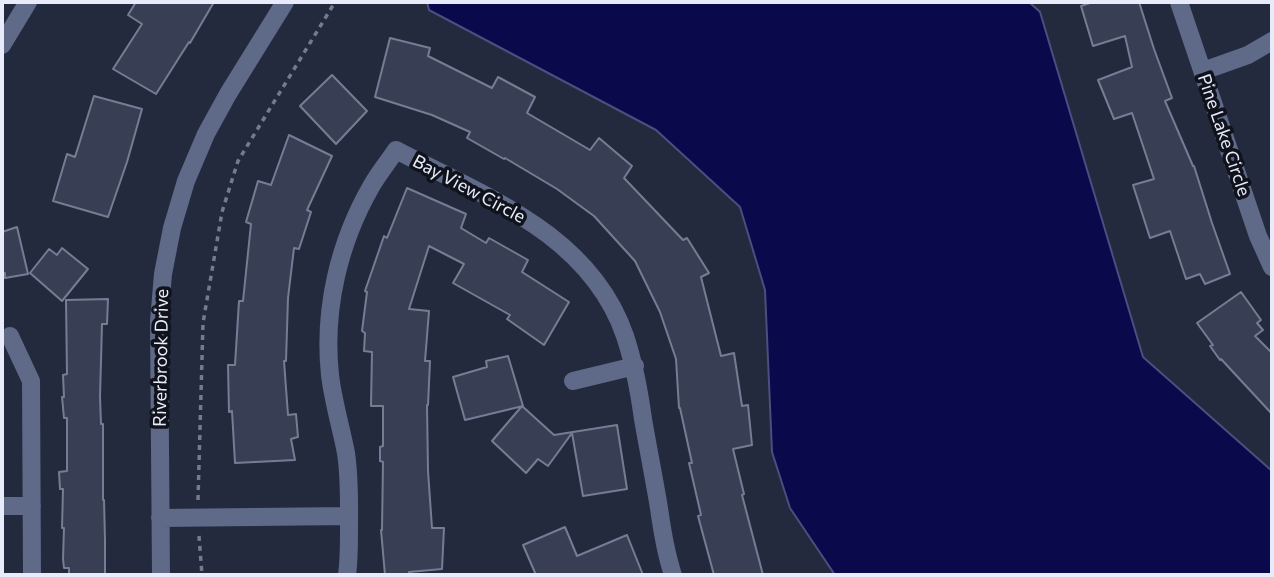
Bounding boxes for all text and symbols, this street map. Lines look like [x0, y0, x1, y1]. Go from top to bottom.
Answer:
street label: Pine Lake Circle [1193, 71, 1255, 199]
street label: Bay View Circle [409, 150, 529, 228]
street label: Riverbrook Drive [149, 289, 173, 427]

